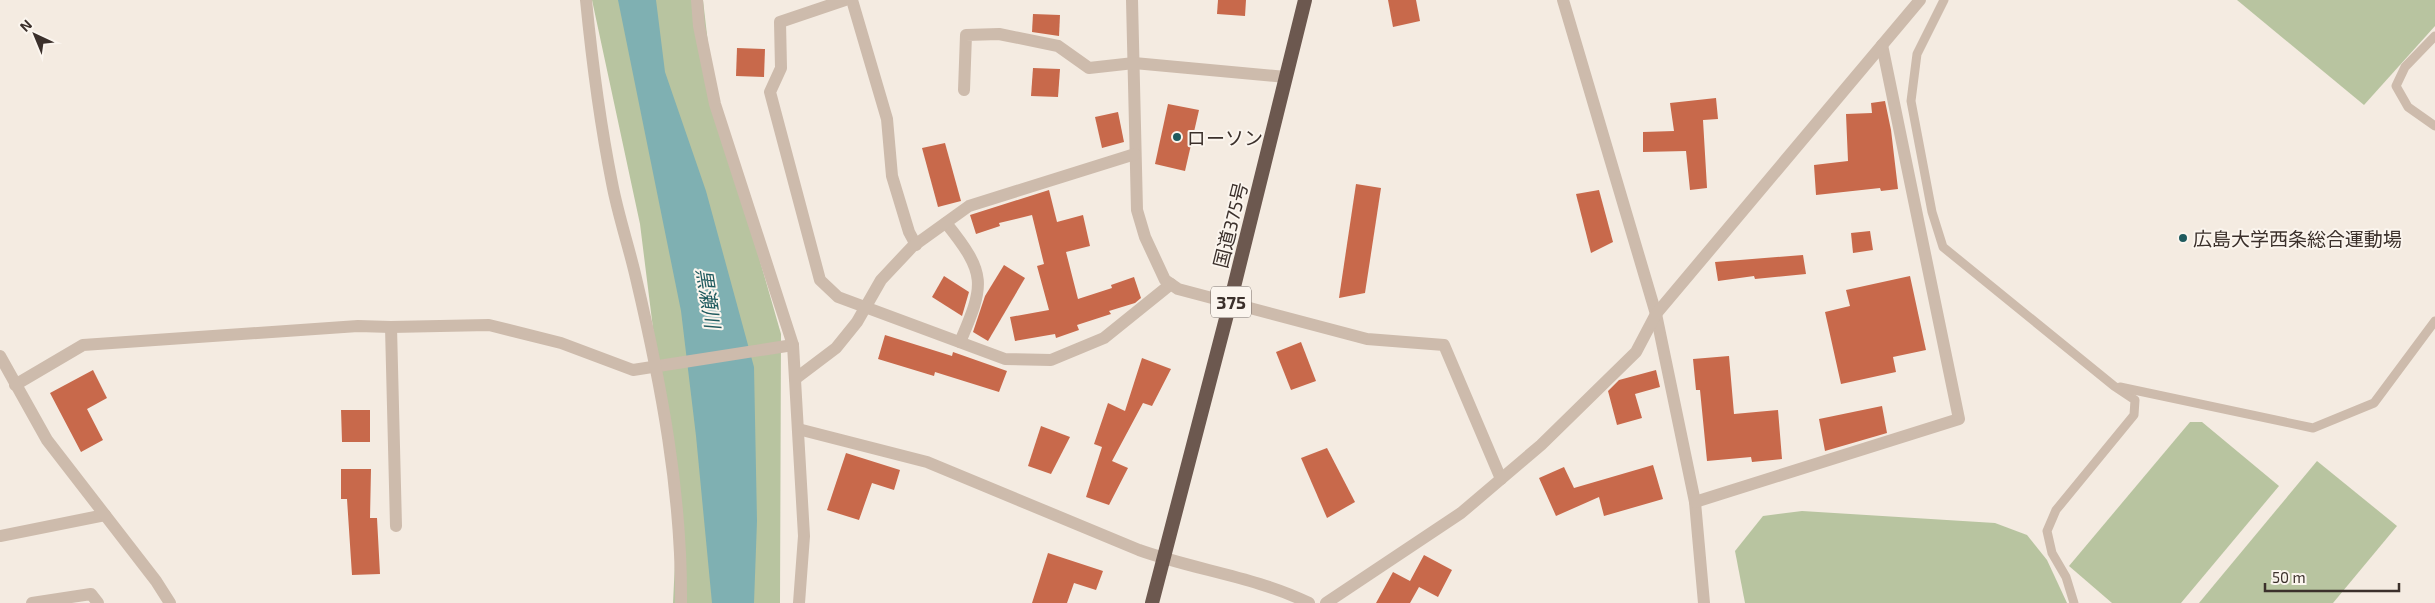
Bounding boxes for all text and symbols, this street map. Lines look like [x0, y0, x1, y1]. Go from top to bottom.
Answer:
north arrow [10, 10, 60, 60]
text: N [16, 16, 35, 35]
place label: ローソン [1187, 126, 1263, 149]
marker: ローソン [1171, 131, 1183, 143]
street label: 国道375号 [1208, 180, 1252, 270]
place label: 広島大学西条総合運動場 [2193, 227, 2402, 250]
marker: 広島大学西条総合運動場 [2177, 232, 2189, 244]
water label: 黒瀬川 [692, 266, 726, 331]
road number: 375 [1211, 286, 1251, 318]
scale bar [2265, 560, 2399, 592]
text: 50 m [2272, 568, 2306, 586]

